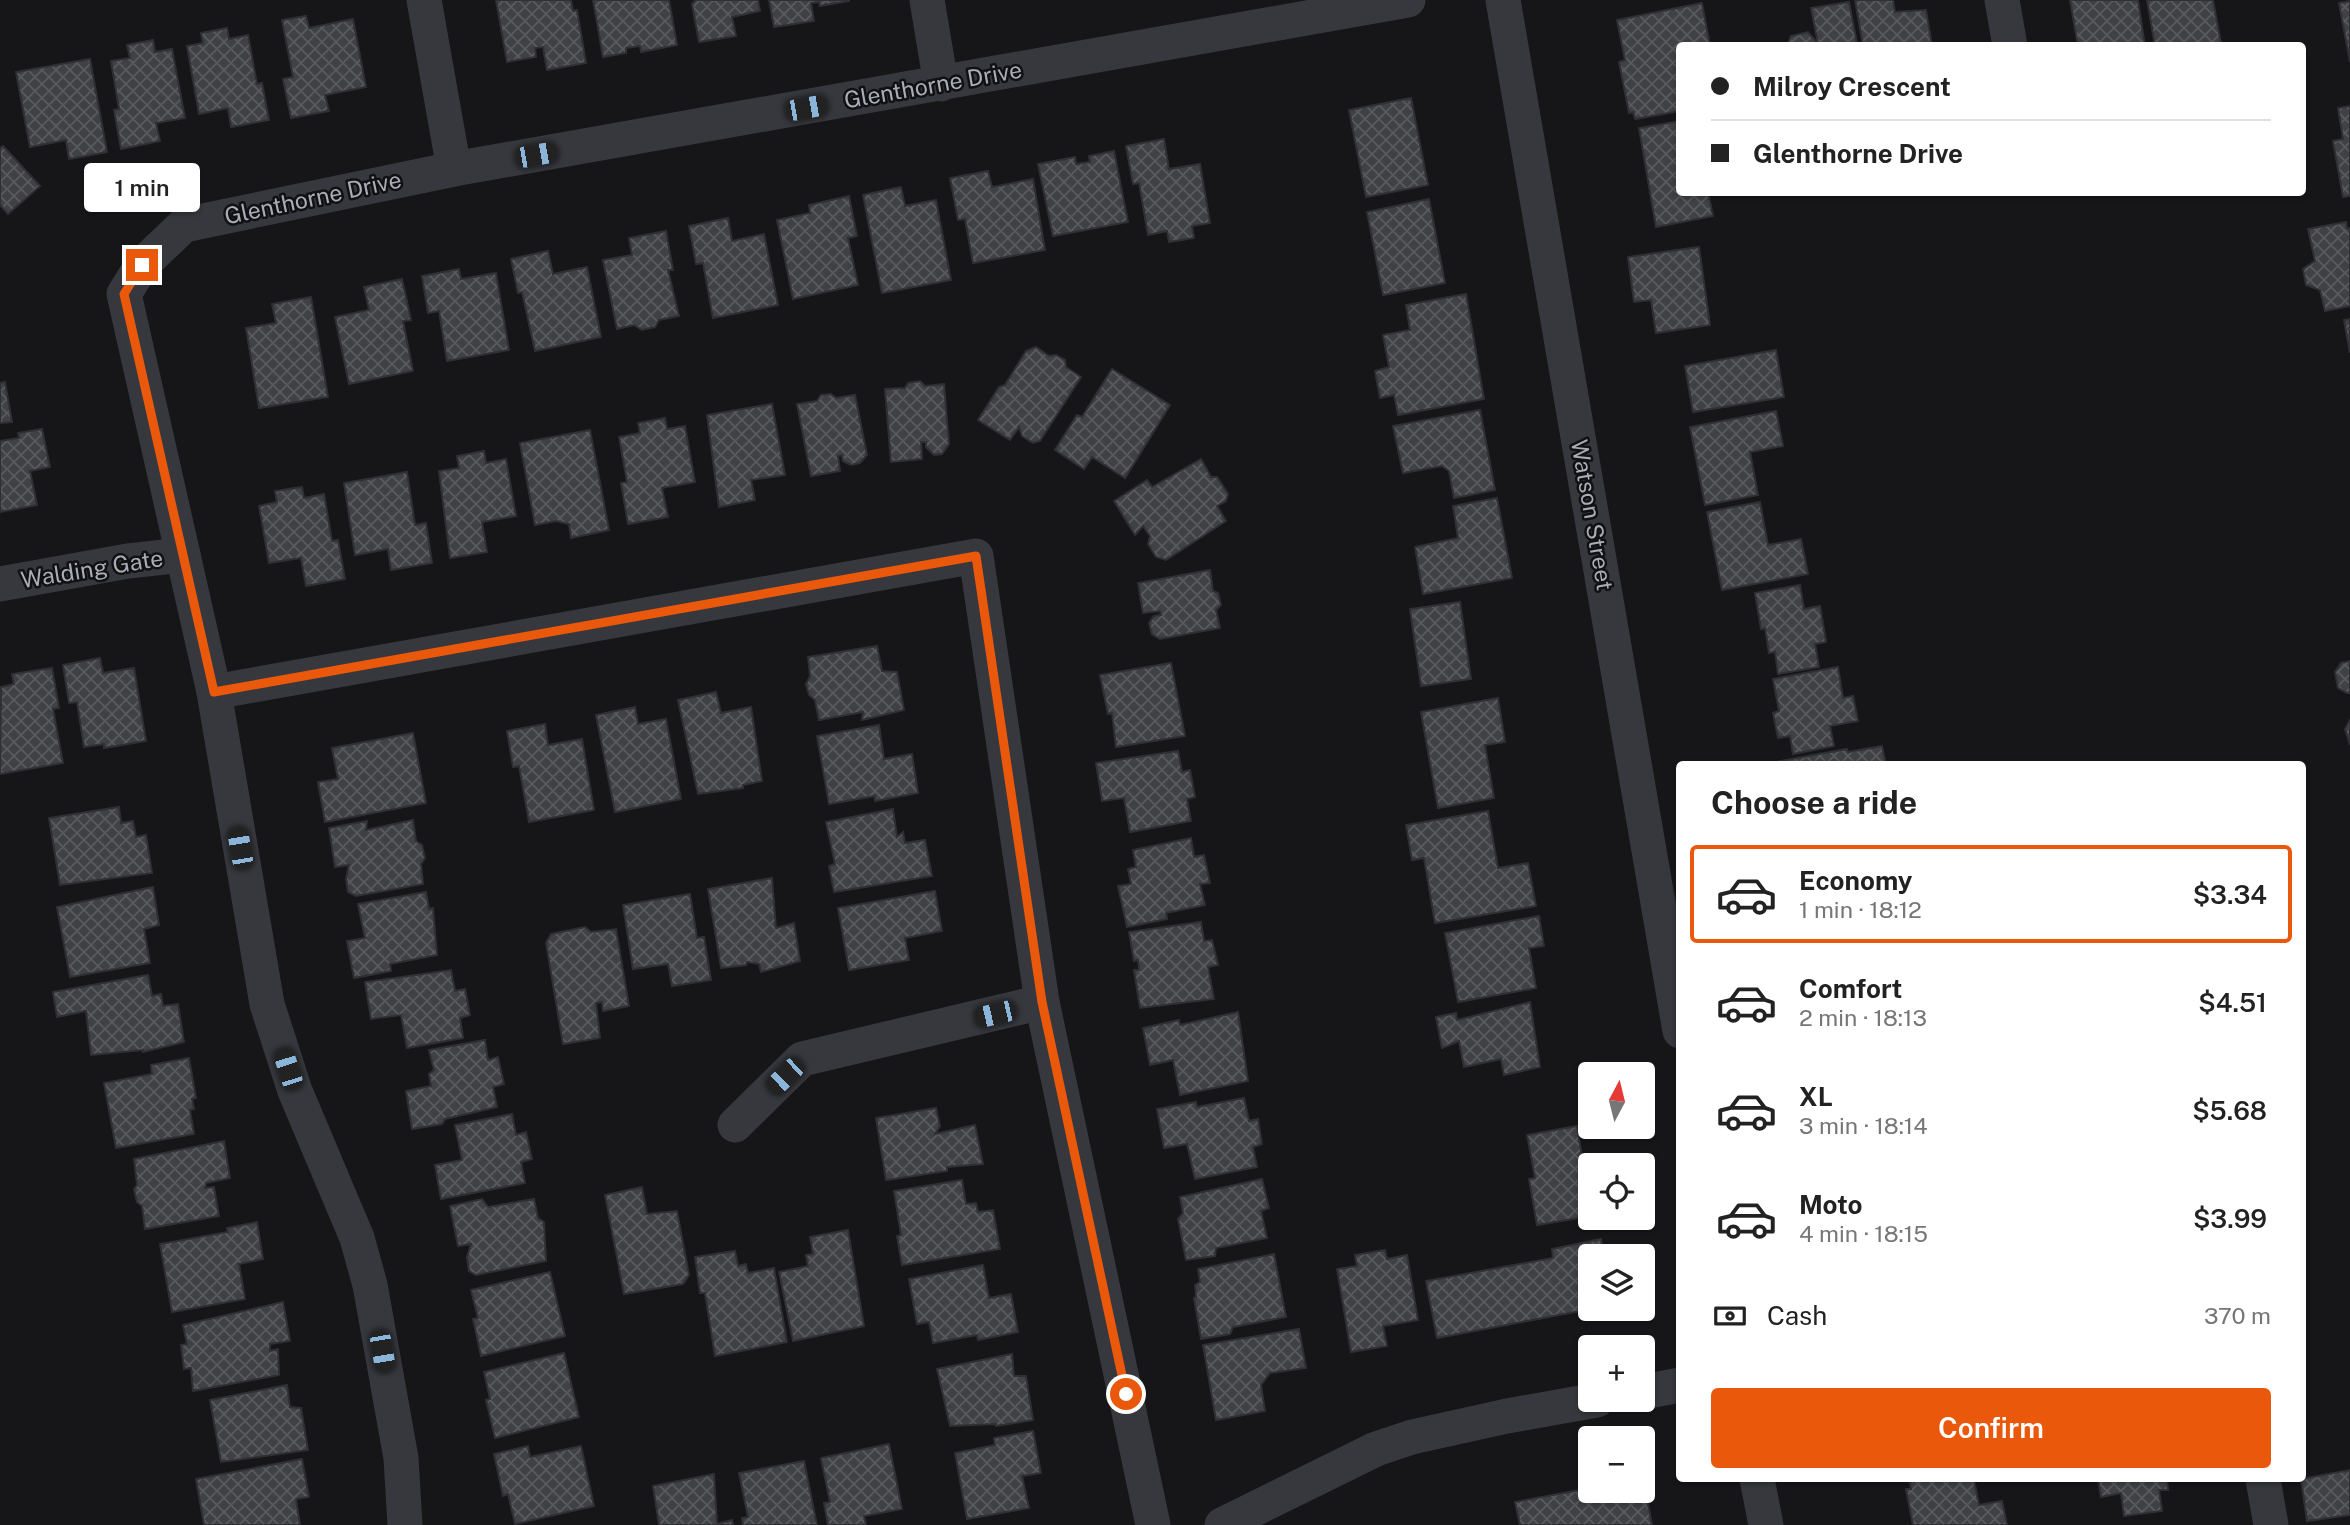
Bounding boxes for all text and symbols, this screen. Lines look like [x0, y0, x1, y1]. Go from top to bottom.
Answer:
street label: Glenthorne Drive [842, 56, 1024, 113]
text: Milroy Crescent [1753, 71, 1951, 102]
car [784, 94, 829, 122]
text: Glenthorne Drive [1753, 138, 1963, 169]
car [514, 141, 559, 169]
callout: 1 min [84, 163, 200, 212]
street label: Glenthorne Drive [222, 166, 404, 229]
text: 1 min [115, 174, 169, 201]
route end [126, 249, 158, 281]
street label: Watson Street [1566, 437, 1619, 592]
street label: Walding Gate [19, 544, 165, 593]
text: Choose a ride [1711, 784, 1917, 821]
car [227, 825, 254, 871]
icon: car [1715, 863, 1778, 926]
text: Economy [1799, 865, 1912, 896]
text: $3.34 [2193, 879, 2267, 910]
text: 1 min · 18:12 [1799, 896, 1922, 923]
icon: car [1715, 971, 1778, 1034]
text: Comfort [1799, 973, 1902, 1004]
text: $4.51 [2198, 987, 2267, 1018]
car [973, 999, 1018, 1029]
text: 2 min · 18:13 [1799, 1004, 1927, 1031]
car [272, 1046, 305, 1092]
car [763, 1054, 808, 1098]
north arrow [1578, 1062, 1656, 1139]
map controls [1578, 1062, 1655, 1503]
icon: car [1715, 1079, 1778, 1142]
text: XL [1799, 1081, 1833, 1112]
text: $5.68 [2192, 1095, 2267, 1126]
text: 3 min · 18:14 [1799, 1112, 1928, 1139]
button: locate [1578, 1153, 1655, 1230]
icon: car [1715, 1187, 1778, 1250]
text: Moto [1799, 1189, 1862, 1220]
text: $3.99 [2193, 1203, 2267, 1234]
text: 4 min · 18:15 [1799, 1220, 1928, 1247]
button: layers [1578, 1244, 1655, 1321]
icon: cash [1711, 1297, 1749, 1335]
text: Cash [1767, 1300, 1827, 1331]
text: 370 m [2204, 1302, 2271, 1329]
car [369, 1328, 396, 1374]
button: + [1578, 1335, 1655, 1412]
route start [1110, 1378, 1142, 1410]
button: Confirm [1711, 1388, 2271, 1468]
button: − [1578, 1426, 1655, 1503]

